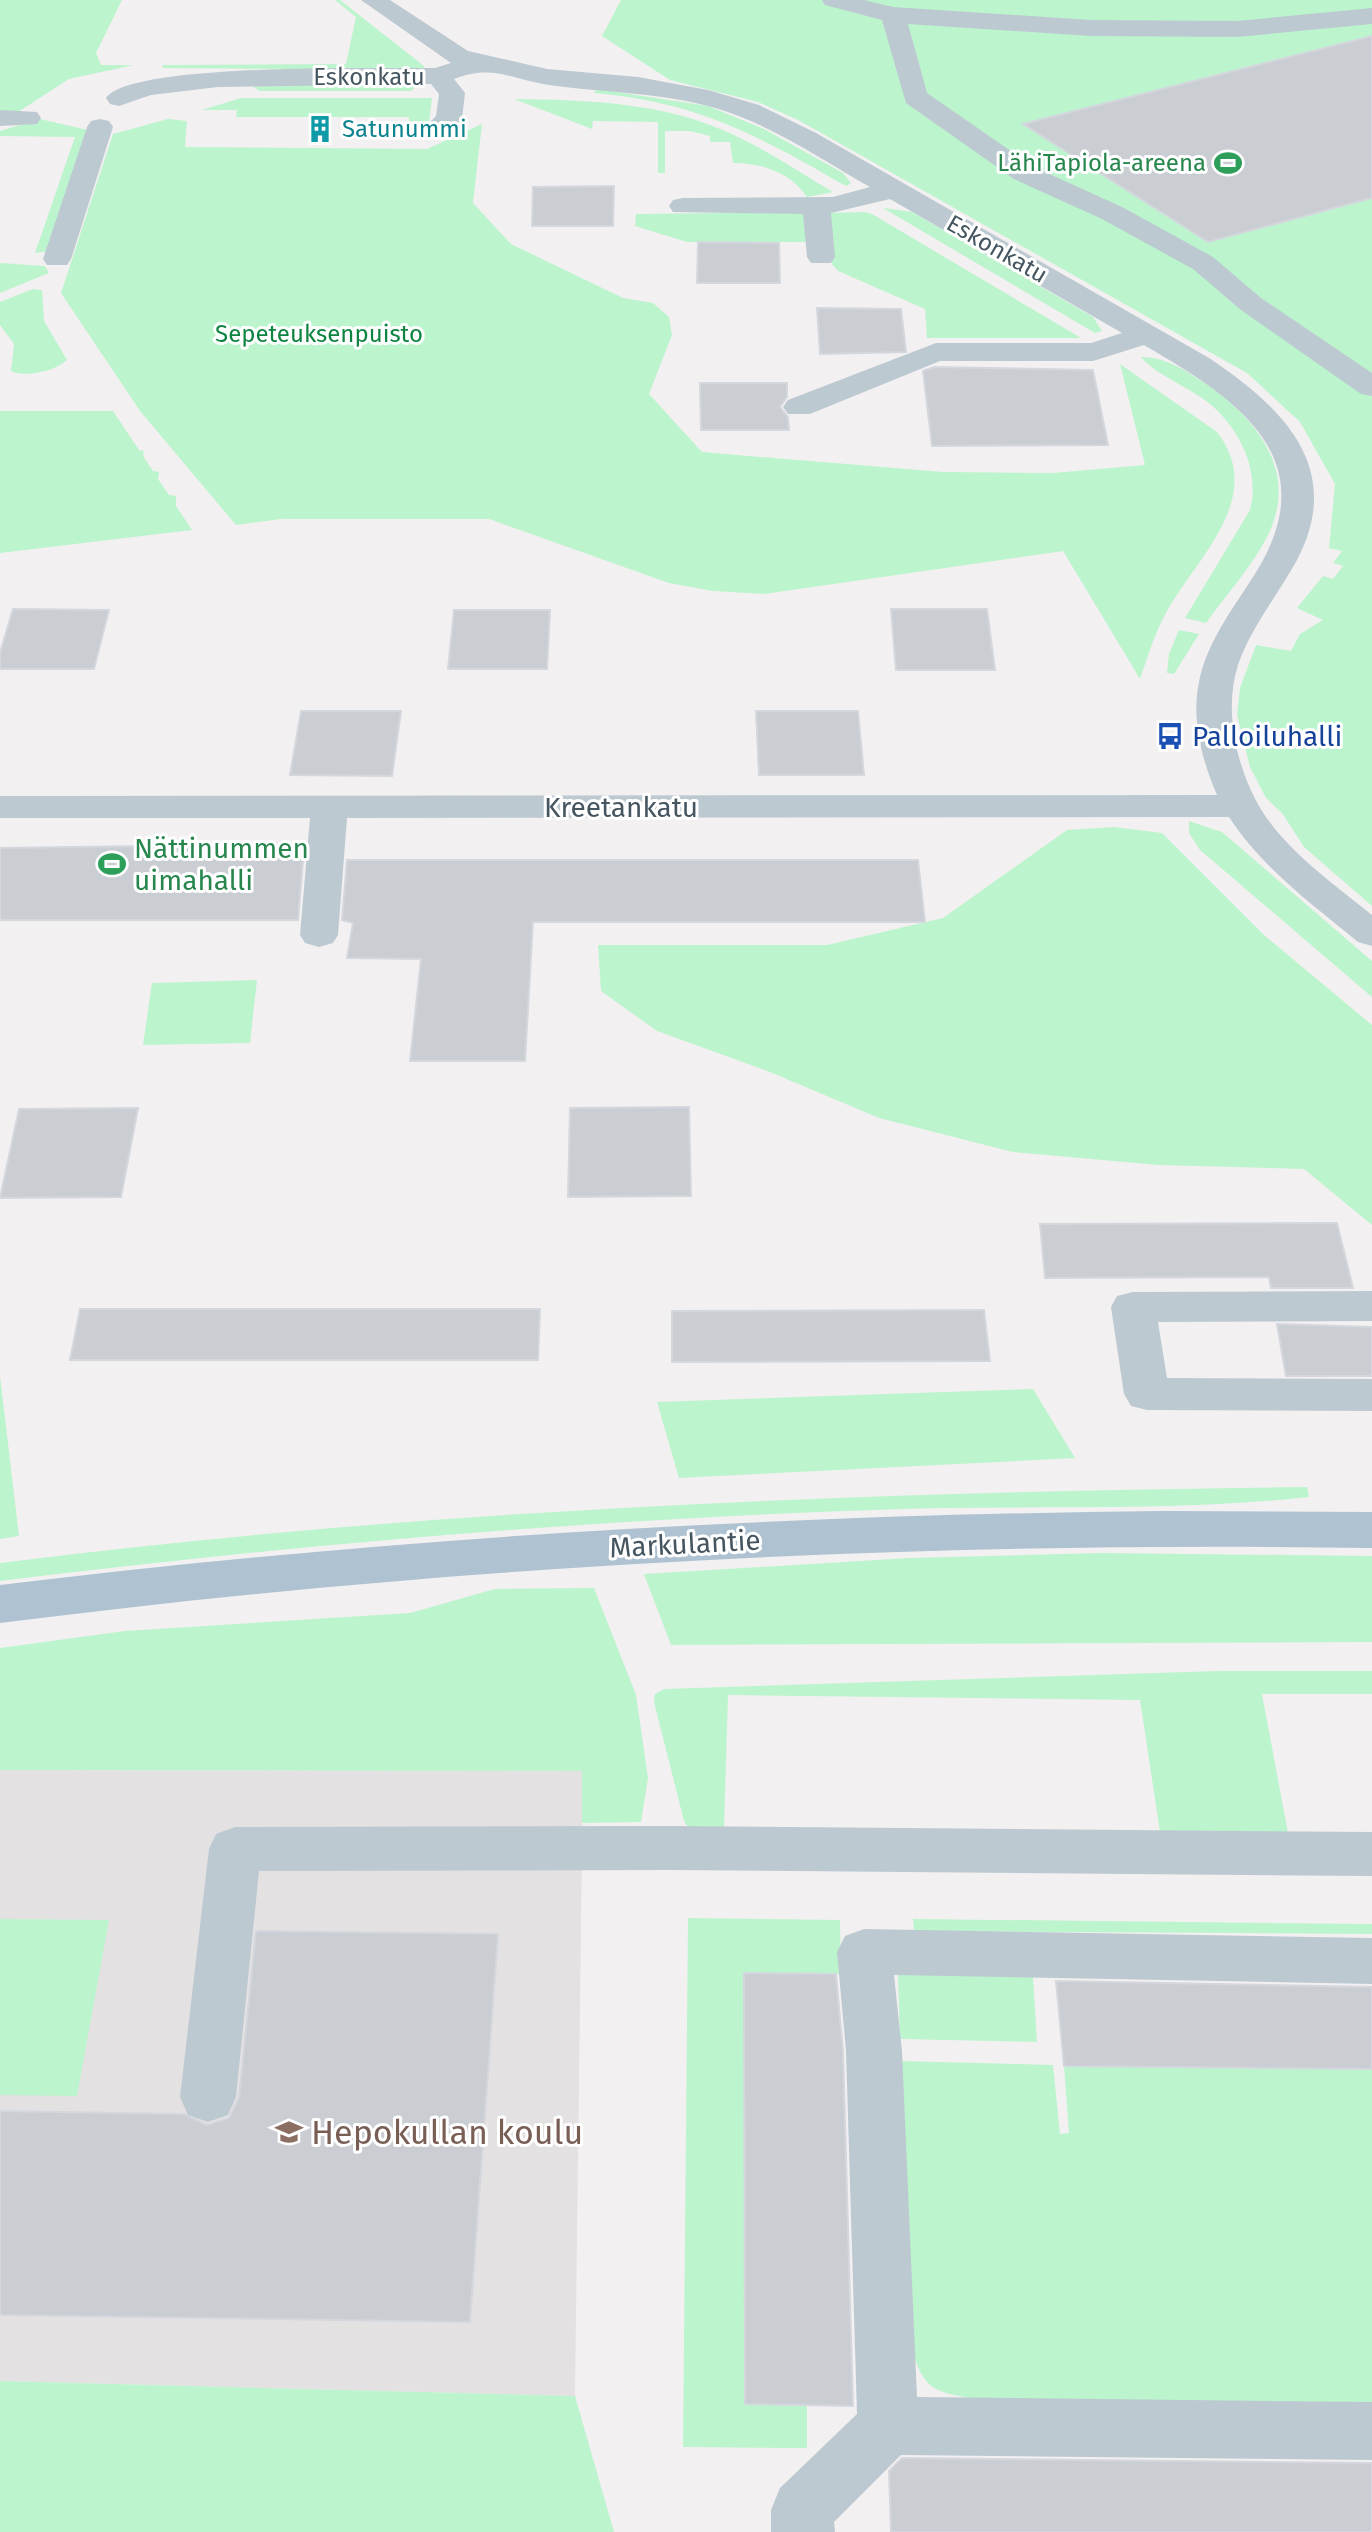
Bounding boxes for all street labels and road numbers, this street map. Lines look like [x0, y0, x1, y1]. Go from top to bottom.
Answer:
street label: Eskonkatu [313, 63, 425, 91]
street label: Eskonkatu [942, 209, 1052, 289]
street label: Kreetankatu [544, 791, 698, 824]
street label: Markulantie [609, 1524, 761, 1564]

